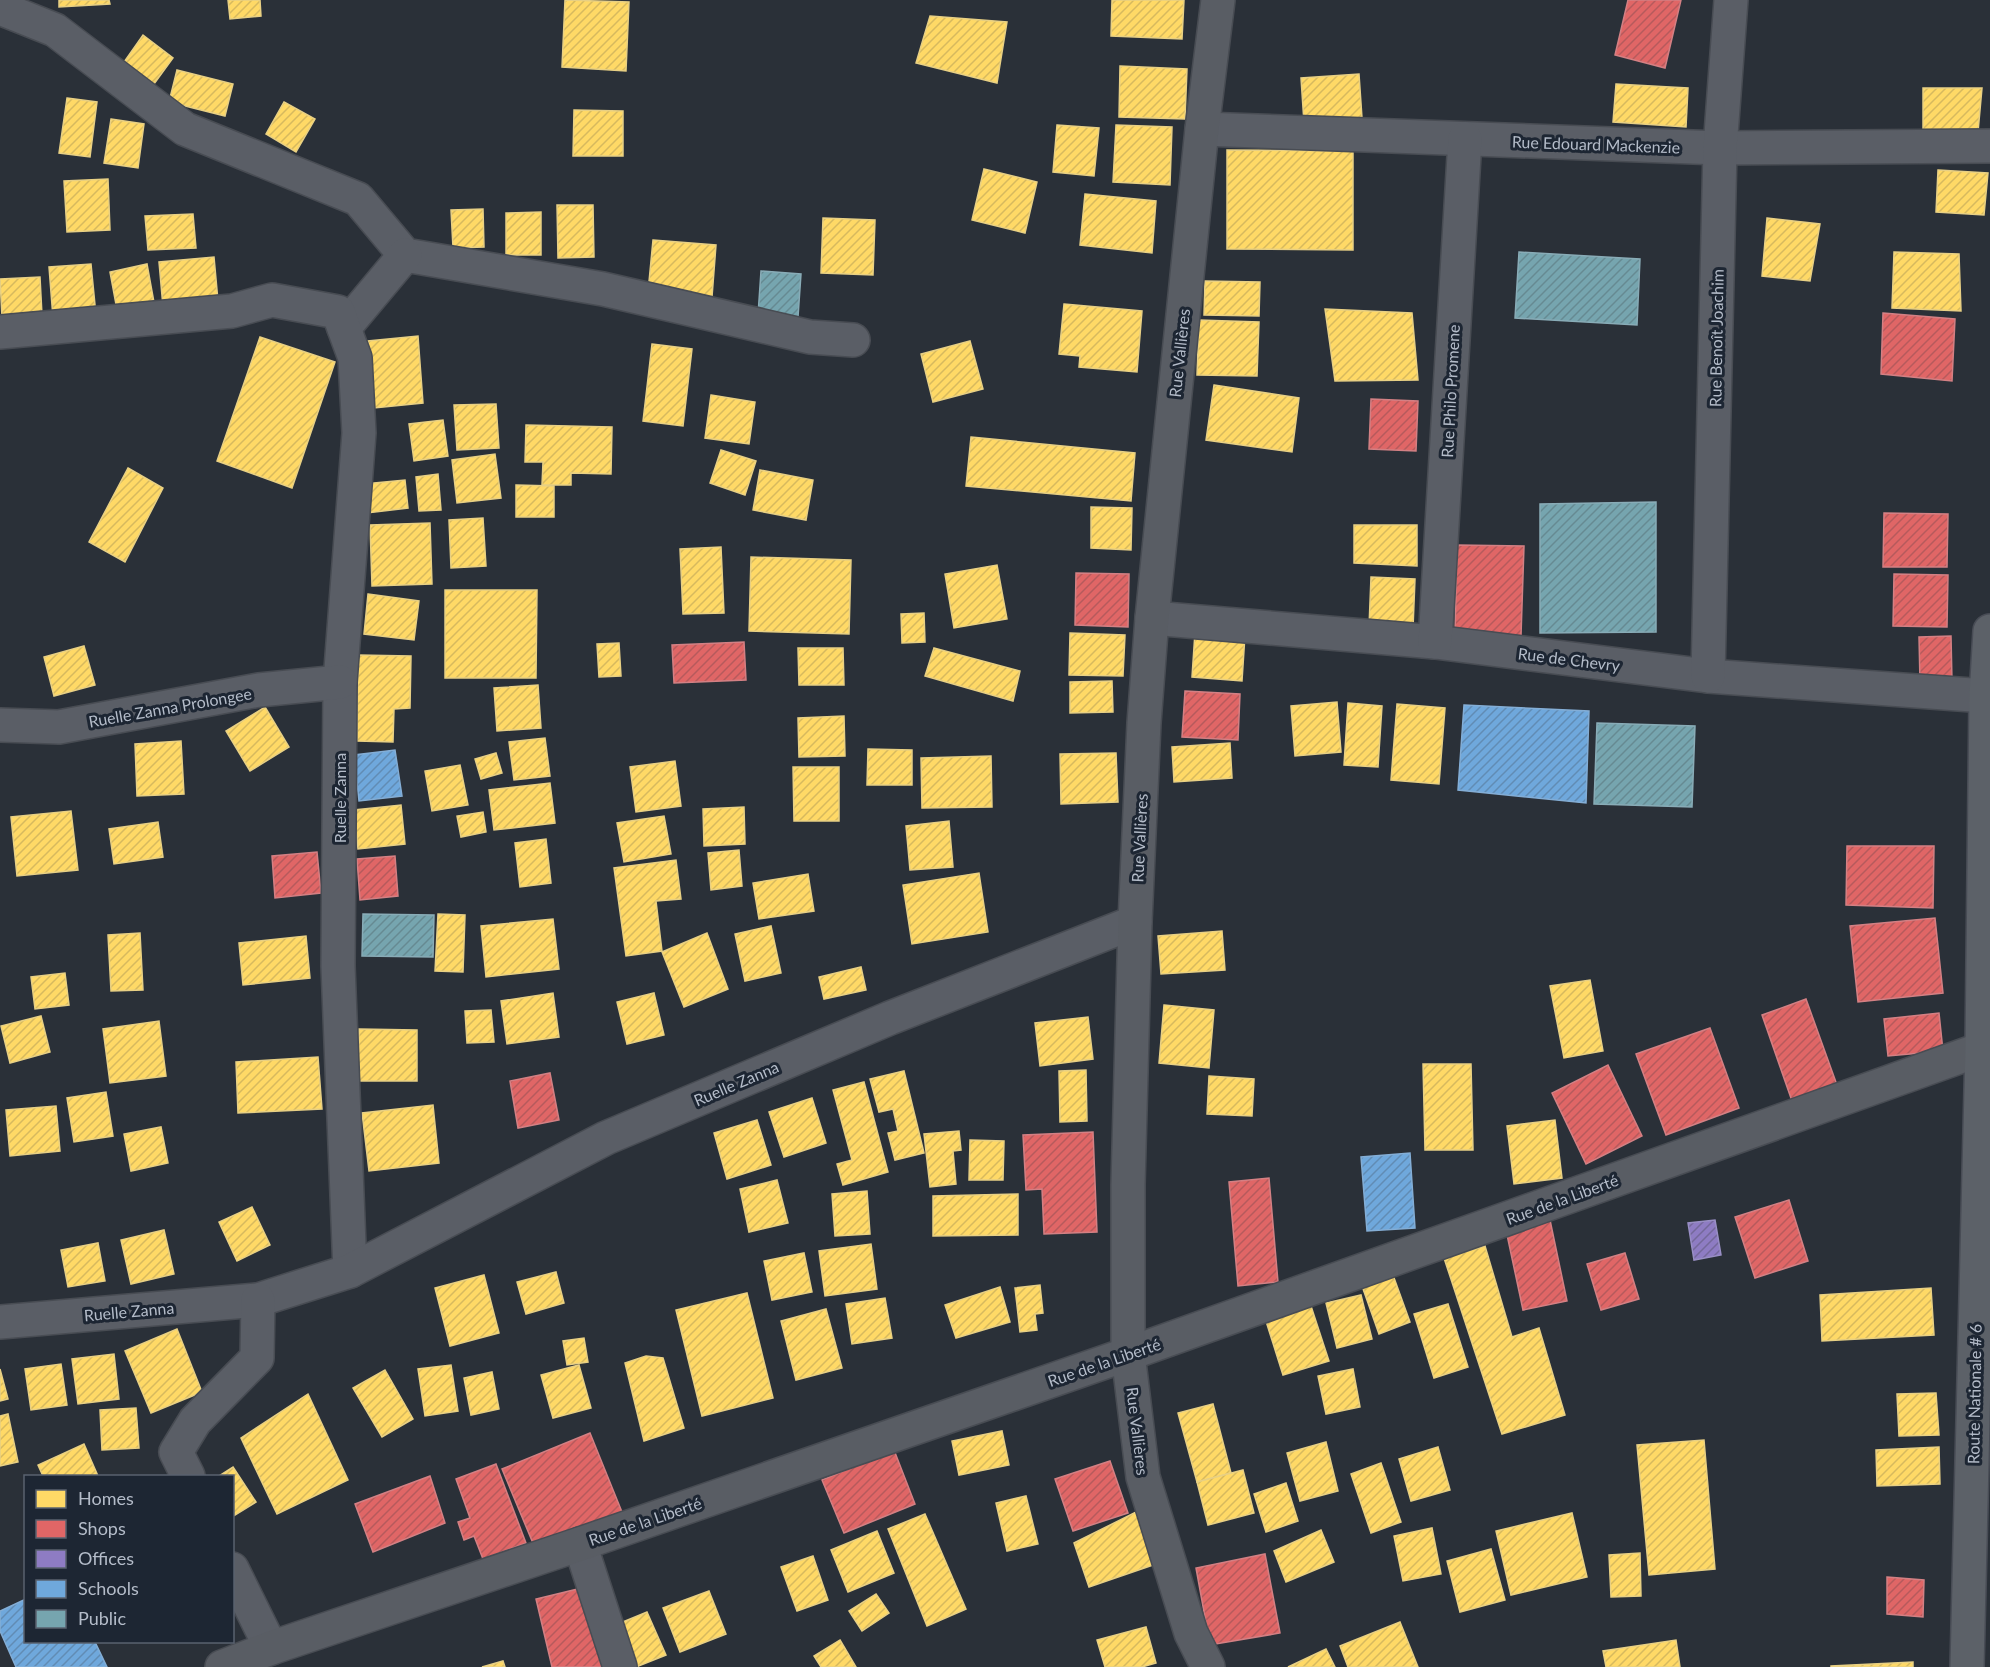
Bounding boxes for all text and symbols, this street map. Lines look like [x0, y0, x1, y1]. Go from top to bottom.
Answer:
street label: Rue Edouard Mackenzie [1512, 132, 1680, 156]
street label: Rue Benoît Joachim [1705, 269, 1727, 407]
street label: Rue Vallières [1165, 308, 1193, 398]
street label: Rue Philo Promene [1437, 324, 1463, 458]
street label: Rue de Chevry [1517, 643, 1622, 675]
street label: Ruelle Zanna Prolongee [87, 683, 253, 731]
street label: Ruelle Zanna [330, 753, 349, 843]
street label: Rue Vallières [1127, 793, 1151, 883]
street label: Ruelle Zanna [691, 1057, 781, 1109]
street label: Rue de la Liberté [1503, 1170, 1621, 1228]
street label: Ruelle Zanna [83, 1298, 175, 1324]
street label: Route Nationale # 6 [1963, 1324, 1985, 1464]
street label: Rue de la Liberté [1045, 1334, 1163, 1390]
street label: Rue Vallières [1123, 1386, 1153, 1476]
legend [24, 1475, 234, 1643]
text: Homes [78, 1487, 134, 1509]
street label: Rue de la Liberté [586, 1493, 704, 1549]
text: Shops [78, 1517, 126, 1539]
text: Offices [78, 1547, 134, 1569]
text: Schools [78, 1577, 139, 1599]
text: Public [78, 1607, 126, 1629]

